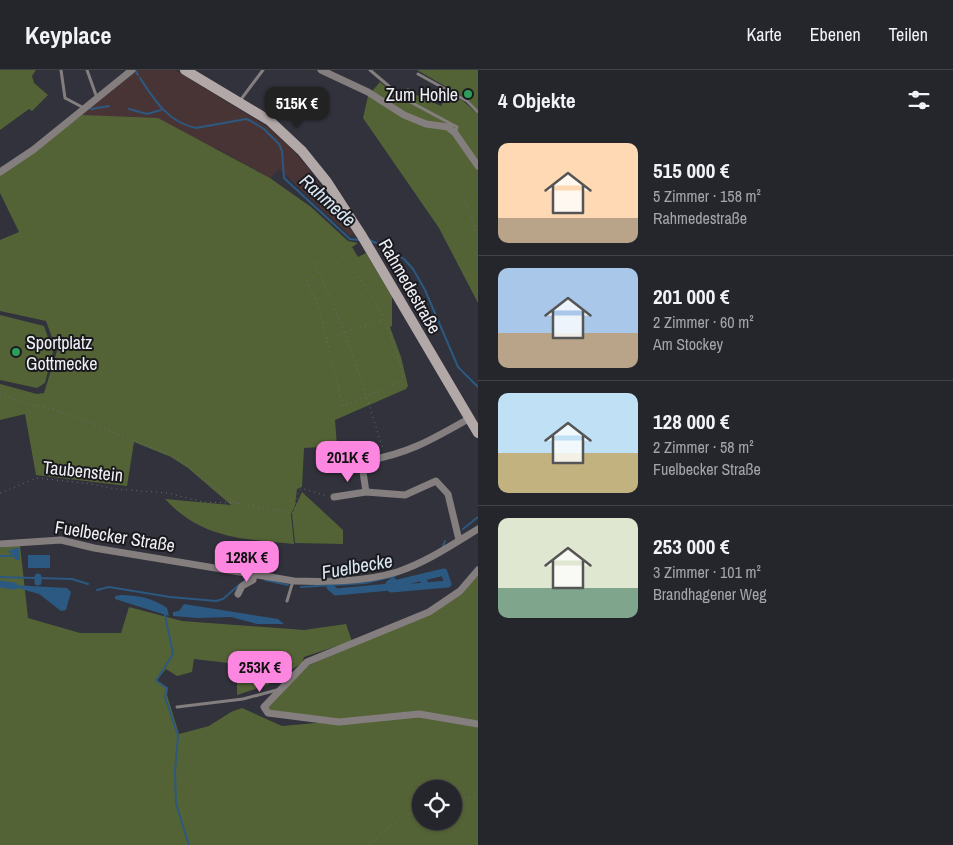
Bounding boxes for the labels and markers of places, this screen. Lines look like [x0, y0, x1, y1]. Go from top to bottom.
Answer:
place label: Zum Hohle [386, 82, 458, 107]
pin: 515K € [256, 87, 338, 129]
marker: Zum Hohle [462, 88, 474, 100]
place label: Sportplatz Gottmecke [26, 330, 97, 376]
marker: Sportplatz Gottmecke [10, 346, 22, 358]
pin: 201K € [307, 440, 389, 483]
pin: 128K € [206, 540, 288, 583]
pin: 253K € [219, 650, 301, 693]

